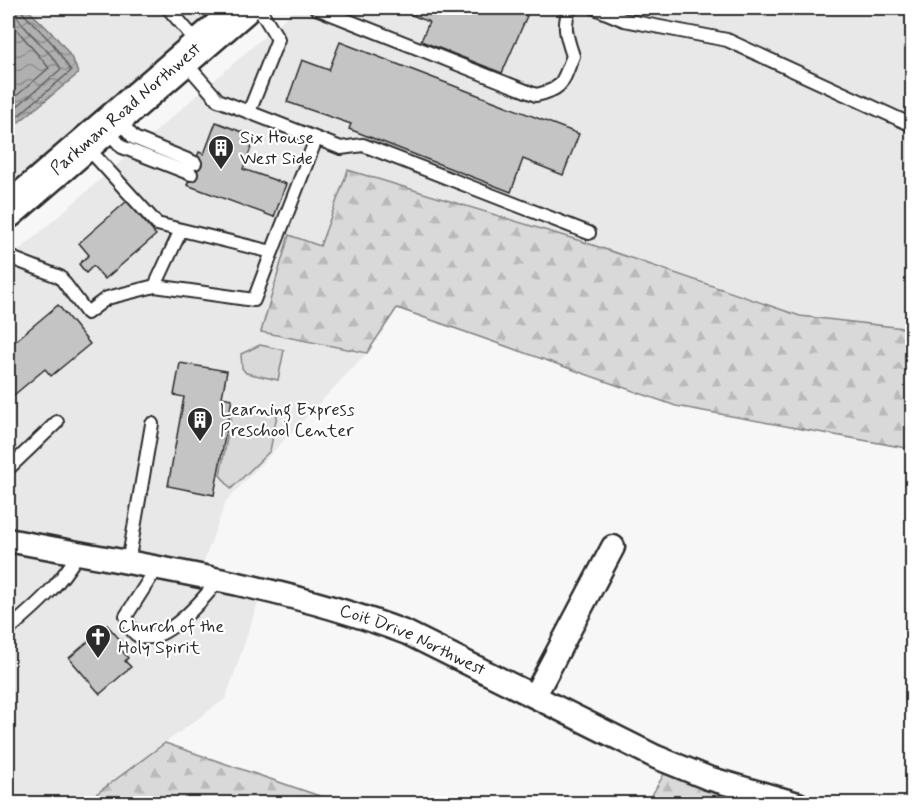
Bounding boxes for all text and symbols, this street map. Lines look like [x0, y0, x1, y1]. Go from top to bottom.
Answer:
street label: Parkman Road Northwest [45, 37, 207, 181]
place label: Six House West Side [240, 126, 314, 171]
building icon: Six House West Side [206, 133, 236, 171]
place label: Learning Express Preschool Center [220, 398, 355, 443]
building icon: Learning Express Preschool Center [185, 405, 215, 443]
street label: Coit Drive Northwest [336, 599, 490, 682]
place label: Church of the Holy Spirit [118, 615, 224, 660]
church icon: Church of the Holy Spirit [83, 622, 113, 660]

